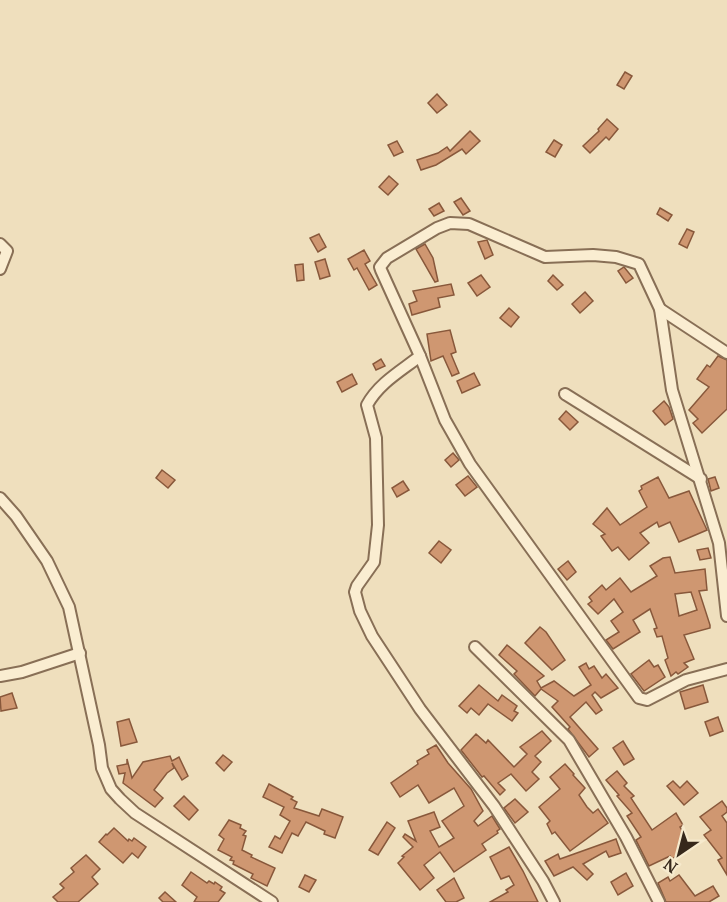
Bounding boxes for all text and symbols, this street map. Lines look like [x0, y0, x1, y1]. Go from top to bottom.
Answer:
north arrow [649, 824, 709, 884]
text: N [659, 854, 682, 879]

